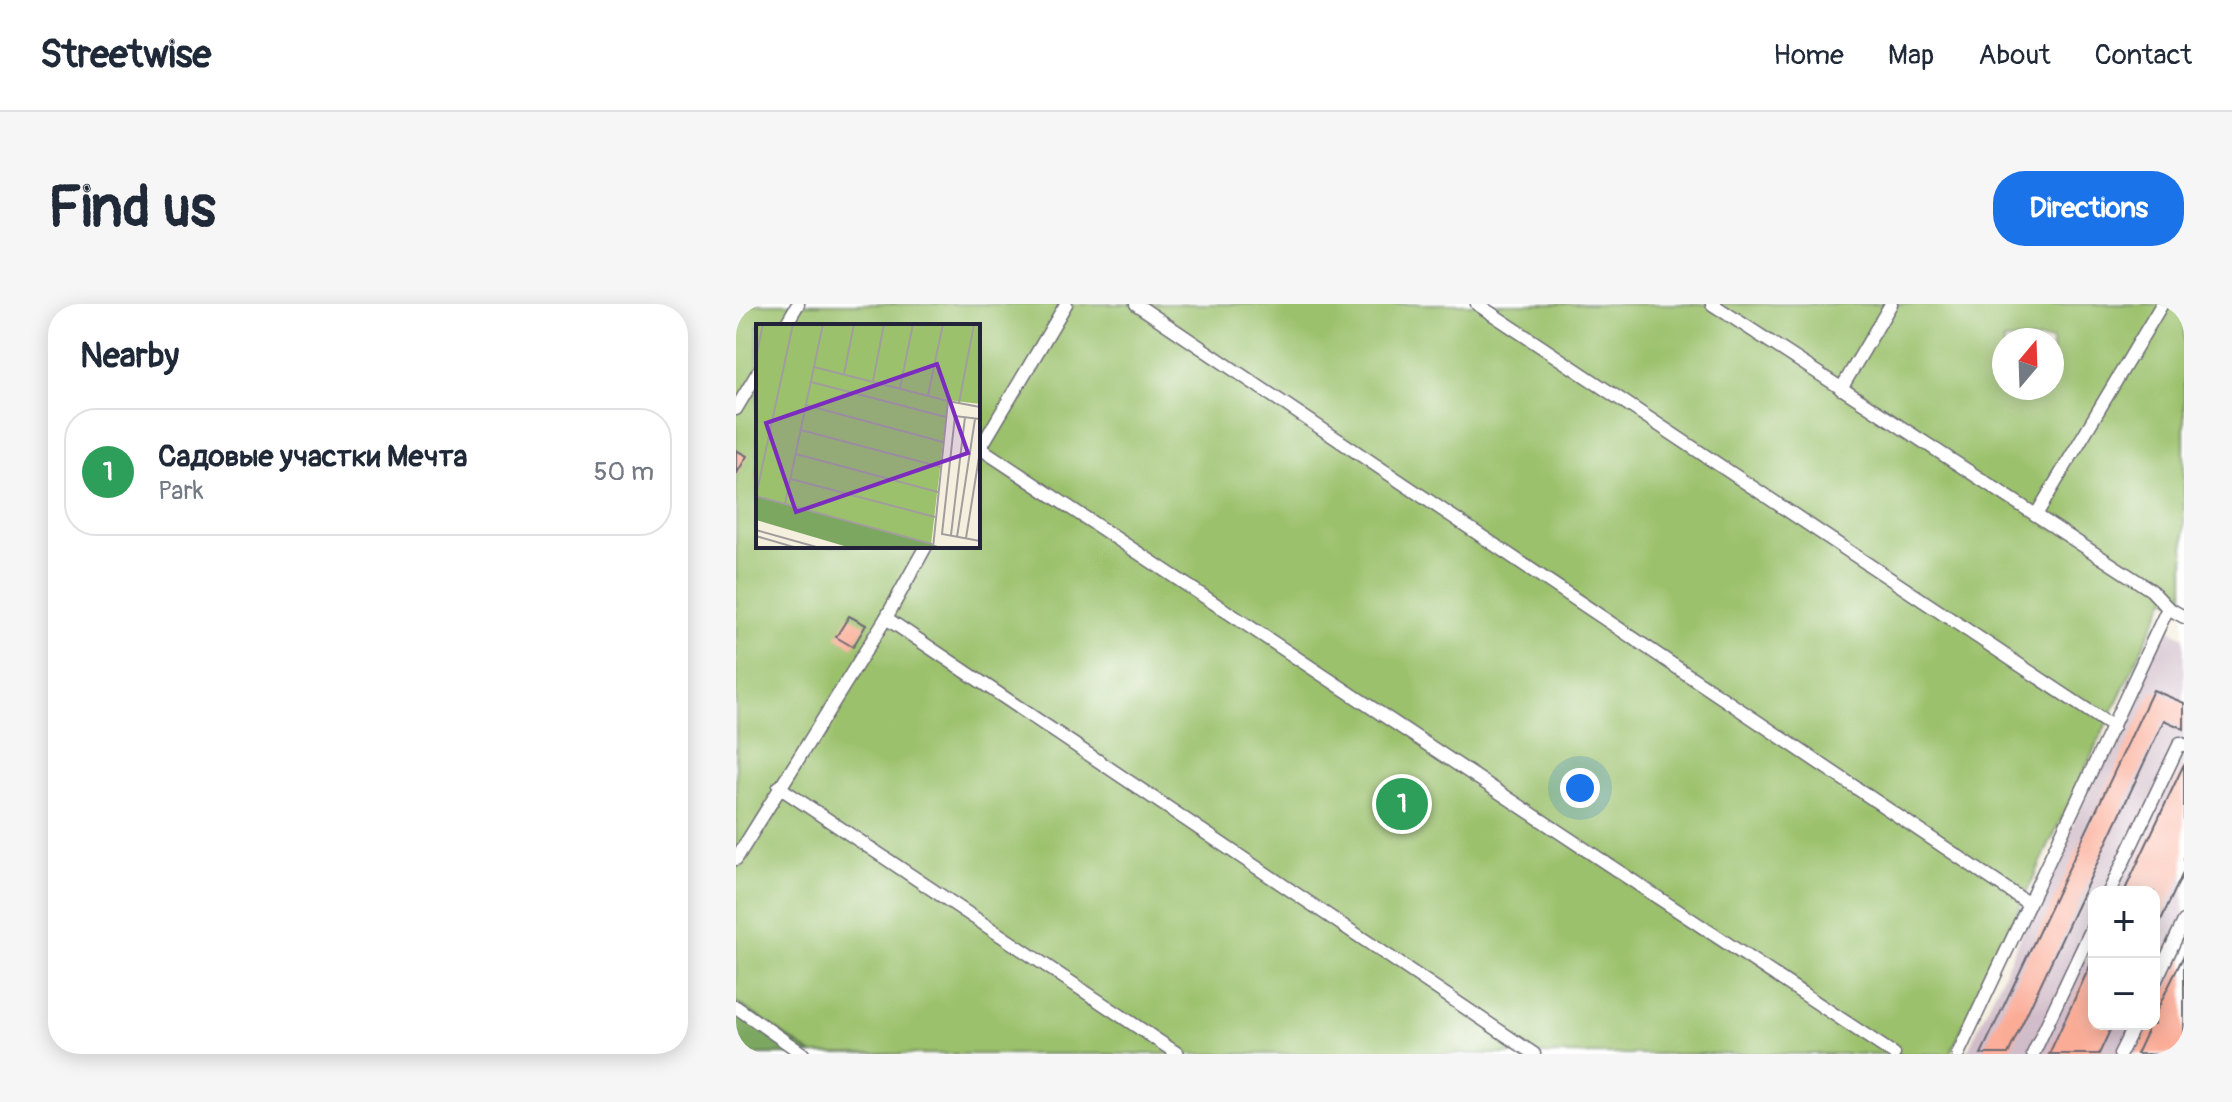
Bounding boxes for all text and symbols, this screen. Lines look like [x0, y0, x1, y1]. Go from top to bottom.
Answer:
text: Streetwise [40, 31, 211, 79]
text: Home [1773, 38, 1844, 73]
text: Map [1888, 38, 1934, 73]
text: About [1978, 38, 2051, 73]
text: Contact [2095, 38, 2192, 73]
button: Directions [1993, 171, 2184, 246]
text: Find us [48, 174, 216, 243]
inset map [756, 324, 980, 548]
north arrow [1992, 328, 2064, 400]
text: Nearby [80, 335, 179, 378]
text: Садовые участки Мечта [158, 438, 467, 475]
text: 1 [103, 456, 113, 488]
text: 50 m [593, 456, 654, 488]
text: Park [158, 475, 204, 507]
your location [1560, 768, 1600, 808]
pin: 1 [1376, 774, 1428, 834]
map controls [2088, 886, 2160, 1030]
button: + [2088, 886, 2160, 958]
button: − [2088, 958, 2160, 1030]

